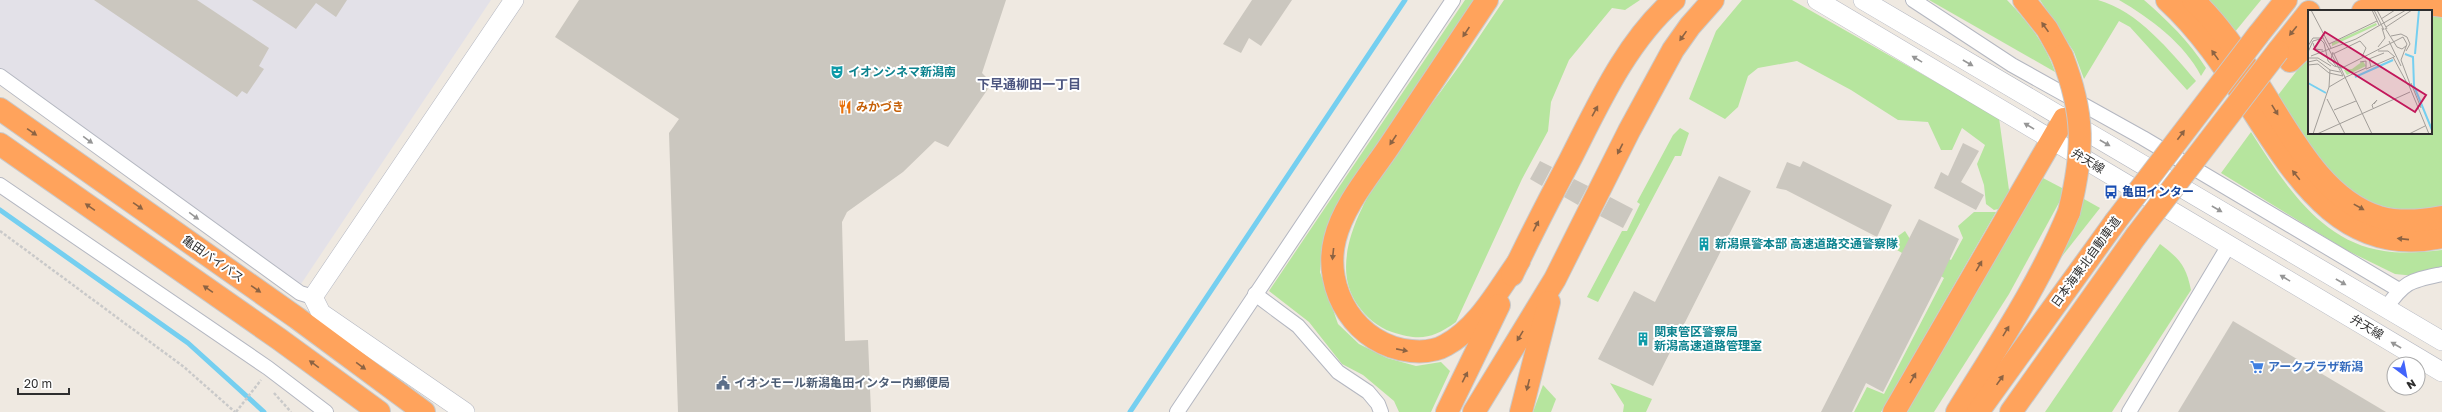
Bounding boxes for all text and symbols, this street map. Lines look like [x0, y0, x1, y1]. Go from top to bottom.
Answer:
inset map [2308, 10, 2432, 134]
one-way arrow [2041, 21, 2049, 32]
one-way arrow [2289, 26, 2298, 37]
one-way arrow [1462, 27, 1469, 38]
one-way arrow [1679, 31, 1687, 41]
one-way arrow [2211, 50, 2219, 61]
one-way arrow [1912, 55, 1922, 63]
one-way arrow [1962, 59, 1974, 66]
theatre icon: イオンシネマ新潟南 [829, 64, 845, 80]
place label: イオンシネマ新潟南 [848, 64, 956, 79]
district label: 下早通柳田一丁目 [977, 76, 1081, 92]
restaurant icon: みかづき [837, 99, 853, 115]
place label: みかづき [856, 99, 904, 114]
one-way arrow [2271, 104, 2278, 116]
one-way arrow [1592, 105, 1599, 117]
one-way arrow [2023, 122, 2035, 129]
one-way arrow [27, 128, 37, 136]
one-way arrow [2177, 130, 2185, 141]
one-way arrow [83, 135, 94, 144]
one-way arrow [1389, 135, 1397, 145]
one-way arrow [2099, 139, 2111, 146]
one-way arrow [1617, 143, 1623, 155]
street label: 弁天線 [2069, 145, 2108, 176]
one-way arrow [2291, 169, 2300, 180]
bus stop icon: 亀田インター [2103, 184, 2119, 200]
place label: 亀田インター [2122, 184, 2194, 199]
one-way arrow [133, 202, 144, 211]
one-way arrow [85, 203, 95, 211]
one-way arrow [2353, 204, 2365, 210]
one-way arrow [2211, 205, 2223, 212]
one-way arrow [188, 212, 199, 220]
street label: 日本海東北自動車道 [2048, 214, 2123, 310]
one-way arrow [1533, 221, 1539, 232]
street label: 亀田バイパス [180, 232, 247, 285]
building icon: 新潟県警本部 高速道路交通警察隊 [1696, 236, 1712, 252]
place label: 新潟県警本部 高速道路交通警察隊 [1715, 236, 1898, 251]
one-way arrow [2397, 236, 2409, 243]
one-way arrow [1329, 248, 1336, 260]
one-way arrow [1975, 260, 1982, 272]
one-way arrow [2279, 275, 2291, 282]
one-way arrow [2335, 278, 2347, 285]
one-way arrow [203, 285, 213, 293]
one-way arrow [251, 285, 261, 293]
street label: 弁天線 [2348, 311, 2387, 342]
place label: 関東管区警察局 新潟高速道路管理室 [1654, 324, 1762, 353]
one-way arrow [2003, 325, 2010, 337]
one-way arrow [1516, 331, 1524, 341]
building icon: 関東管区警察局 新潟高速道路管理室 [1635, 331, 1651, 347]
one-way arrow [2390, 342, 2402, 349]
one-way arrow [1396, 347, 1408, 353]
north arrow [2386, 356, 2426, 396]
supermarket icon: アークプラザ新潟 [2249, 359, 2265, 375]
place label: アークプラザ新潟 [2268, 359, 2363, 374]
one-way arrow [309, 360, 319, 368]
one-way arrow [356, 361, 367, 370]
scale bar [18, 370, 69, 396]
one-way arrow [1461, 371, 1468, 383]
one-way arrow [1910, 372, 1917, 384]
public building icon: イオンモール新潟亀田インター内郵便局 [715, 375, 731, 391]
place label: イオンモール新潟亀田インター内郵便局 [734, 375, 950, 390]
one-way arrow [1996, 375, 2004, 385]
text: 20 m [24, 376, 52, 391]
text: N [2405, 377, 2419, 393]
one-way arrow [1525, 379, 1531, 391]

